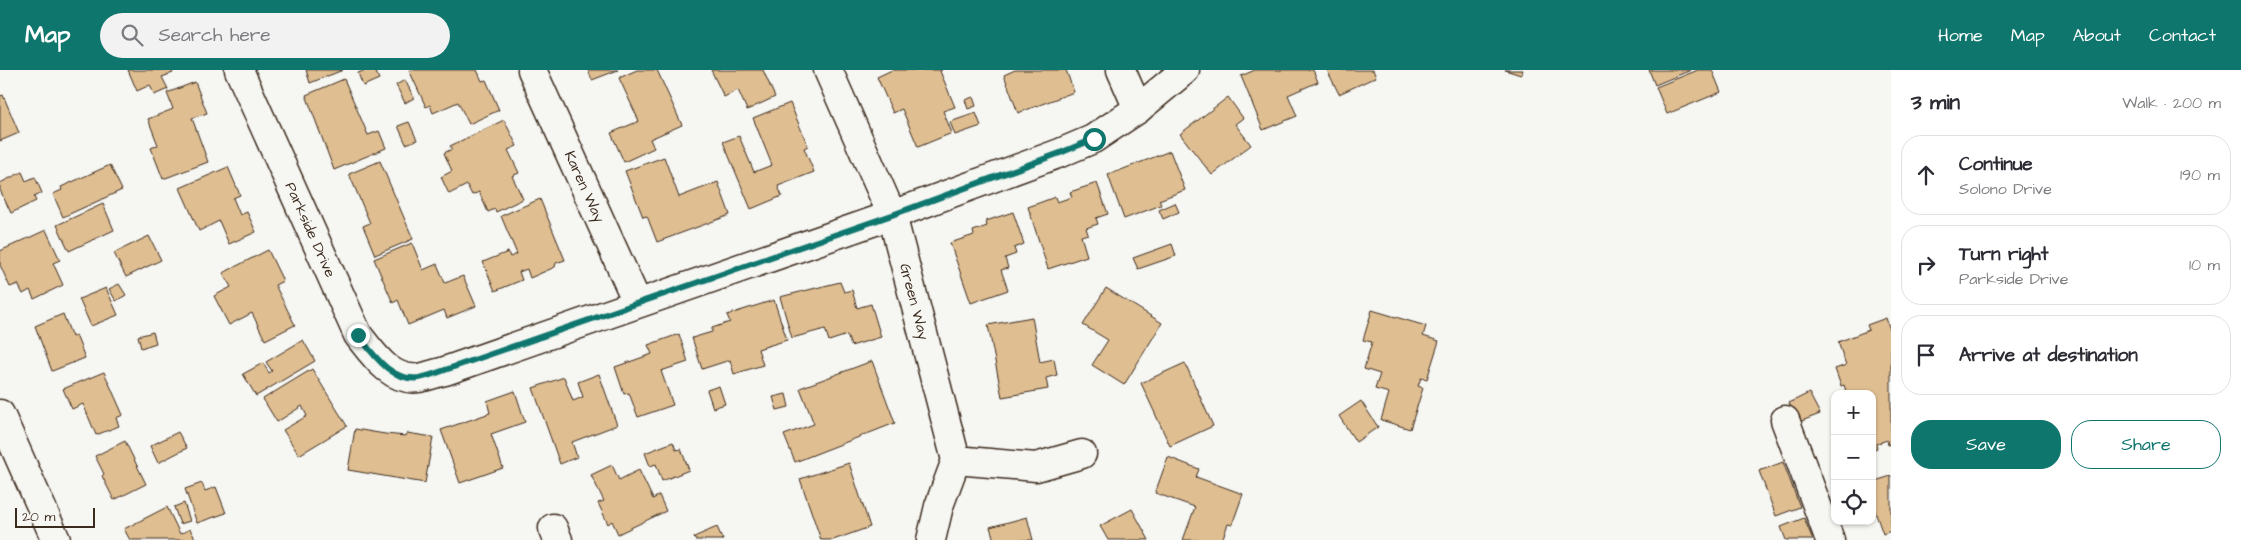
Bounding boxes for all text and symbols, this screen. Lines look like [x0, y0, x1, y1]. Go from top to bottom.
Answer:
search box [100, 13, 450, 58]
text: Map [25, 18, 70, 52]
icon: search [118, 21, 146, 49]
text: Search here [158, 22, 271, 49]
text: Home [1938, 23, 1983, 48]
text: Map [2011, 23, 2045, 48]
text: About [2073, 23, 2121, 48]
text: Contact [2149, 23, 2216, 48]
text: 3 min [1911, 88, 1960, 117]
text: Walk · 200 m [2122, 92, 2221, 114]
route start [1083, 128, 1106, 151]
street label: Karen Way [559, 147, 610, 226]
text: Continue [1959, 151, 2033, 178]
icon: ahead [1912, 161, 1940, 189]
text: 190 m [2180, 164, 2220, 186]
text: Solono Drive [1959, 178, 2052, 200]
street label: Parkside Drive [280, 179, 341, 281]
text: Turn right [1959, 241, 2048, 268]
icon: right [1912, 251, 1940, 279]
text: 10 m [2189, 254, 2220, 276]
street label: Green Way [895, 261, 935, 342]
text: Parkside Drive [1959, 268, 2068, 290]
route end [347, 324, 370, 347]
icon: arrive [1912, 341, 1940, 369]
text: Arrive at destination [1959, 342, 2138, 369]
map controls [1831, 390, 1876, 525]
button: + [1831, 390, 1876, 435]
button: Save [1911, 420, 2061, 469]
button: Share [2071, 420, 2221, 469]
button: − [1831, 435, 1876, 480]
button: locate [1831, 480, 1876, 525]
scale bar [15, 505, 95, 528]
text: 20 m [22, 507, 55, 527]

